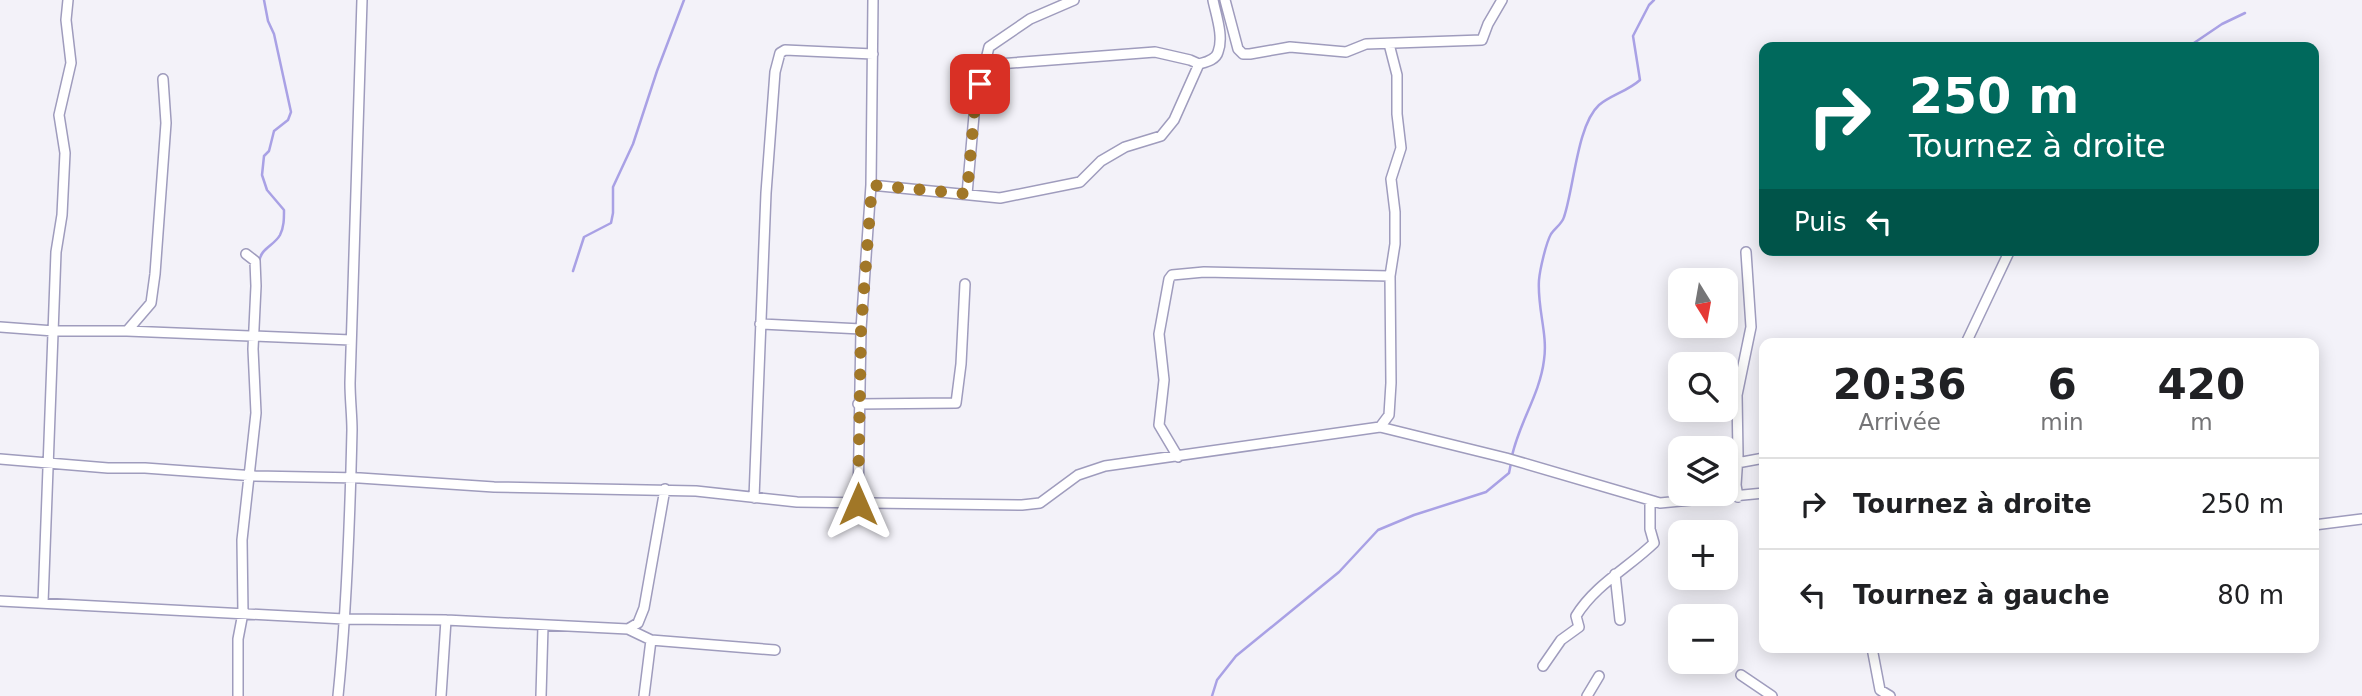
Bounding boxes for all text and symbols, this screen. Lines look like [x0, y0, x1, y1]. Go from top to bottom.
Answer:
pin [950, 54, 1010, 114]
icon: arrive [961, 65, 999, 103]
text: 250 m [1909, 68, 2079, 125]
icon: right [1794, 70, 1885, 161]
text: Tournez à droite [1909, 127, 2166, 165]
icon: left [1860, 203, 1898, 241]
text: Puis [1794, 207, 1846, 237]
north arrow [1668, 268, 1738, 338]
map controls [1668, 268, 1738, 674]
button: search [1668, 352, 1738, 422]
text: 20:36 [1833, 360, 1967, 409]
text: 6 [2047, 360, 2077, 409]
text: 420 [2158, 360, 2245, 409]
text: Arrivée [1858, 409, 1941, 435]
text: min [2040, 409, 2084, 435]
text: m [2190, 409, 2213, 435]
button: layers [1668, 436, 1738, 506]
position arrow [821, 467, 895, 541]
icon: right [1794, 485, 1832, 523]
text: Tournez à droite [1853, 489, 2092, 519]
text: 250 m [2201, 489, 2284, 519]
button: + [1668, 520, 1738, 590]
icon: left [1794, 576, 1832, 614]
text: Tournez à gauche [1853, 580, 2110, 610]
text: 80 m [2217, 580, 2284, 610]
button: − [1668, 604, 1738, 674]

